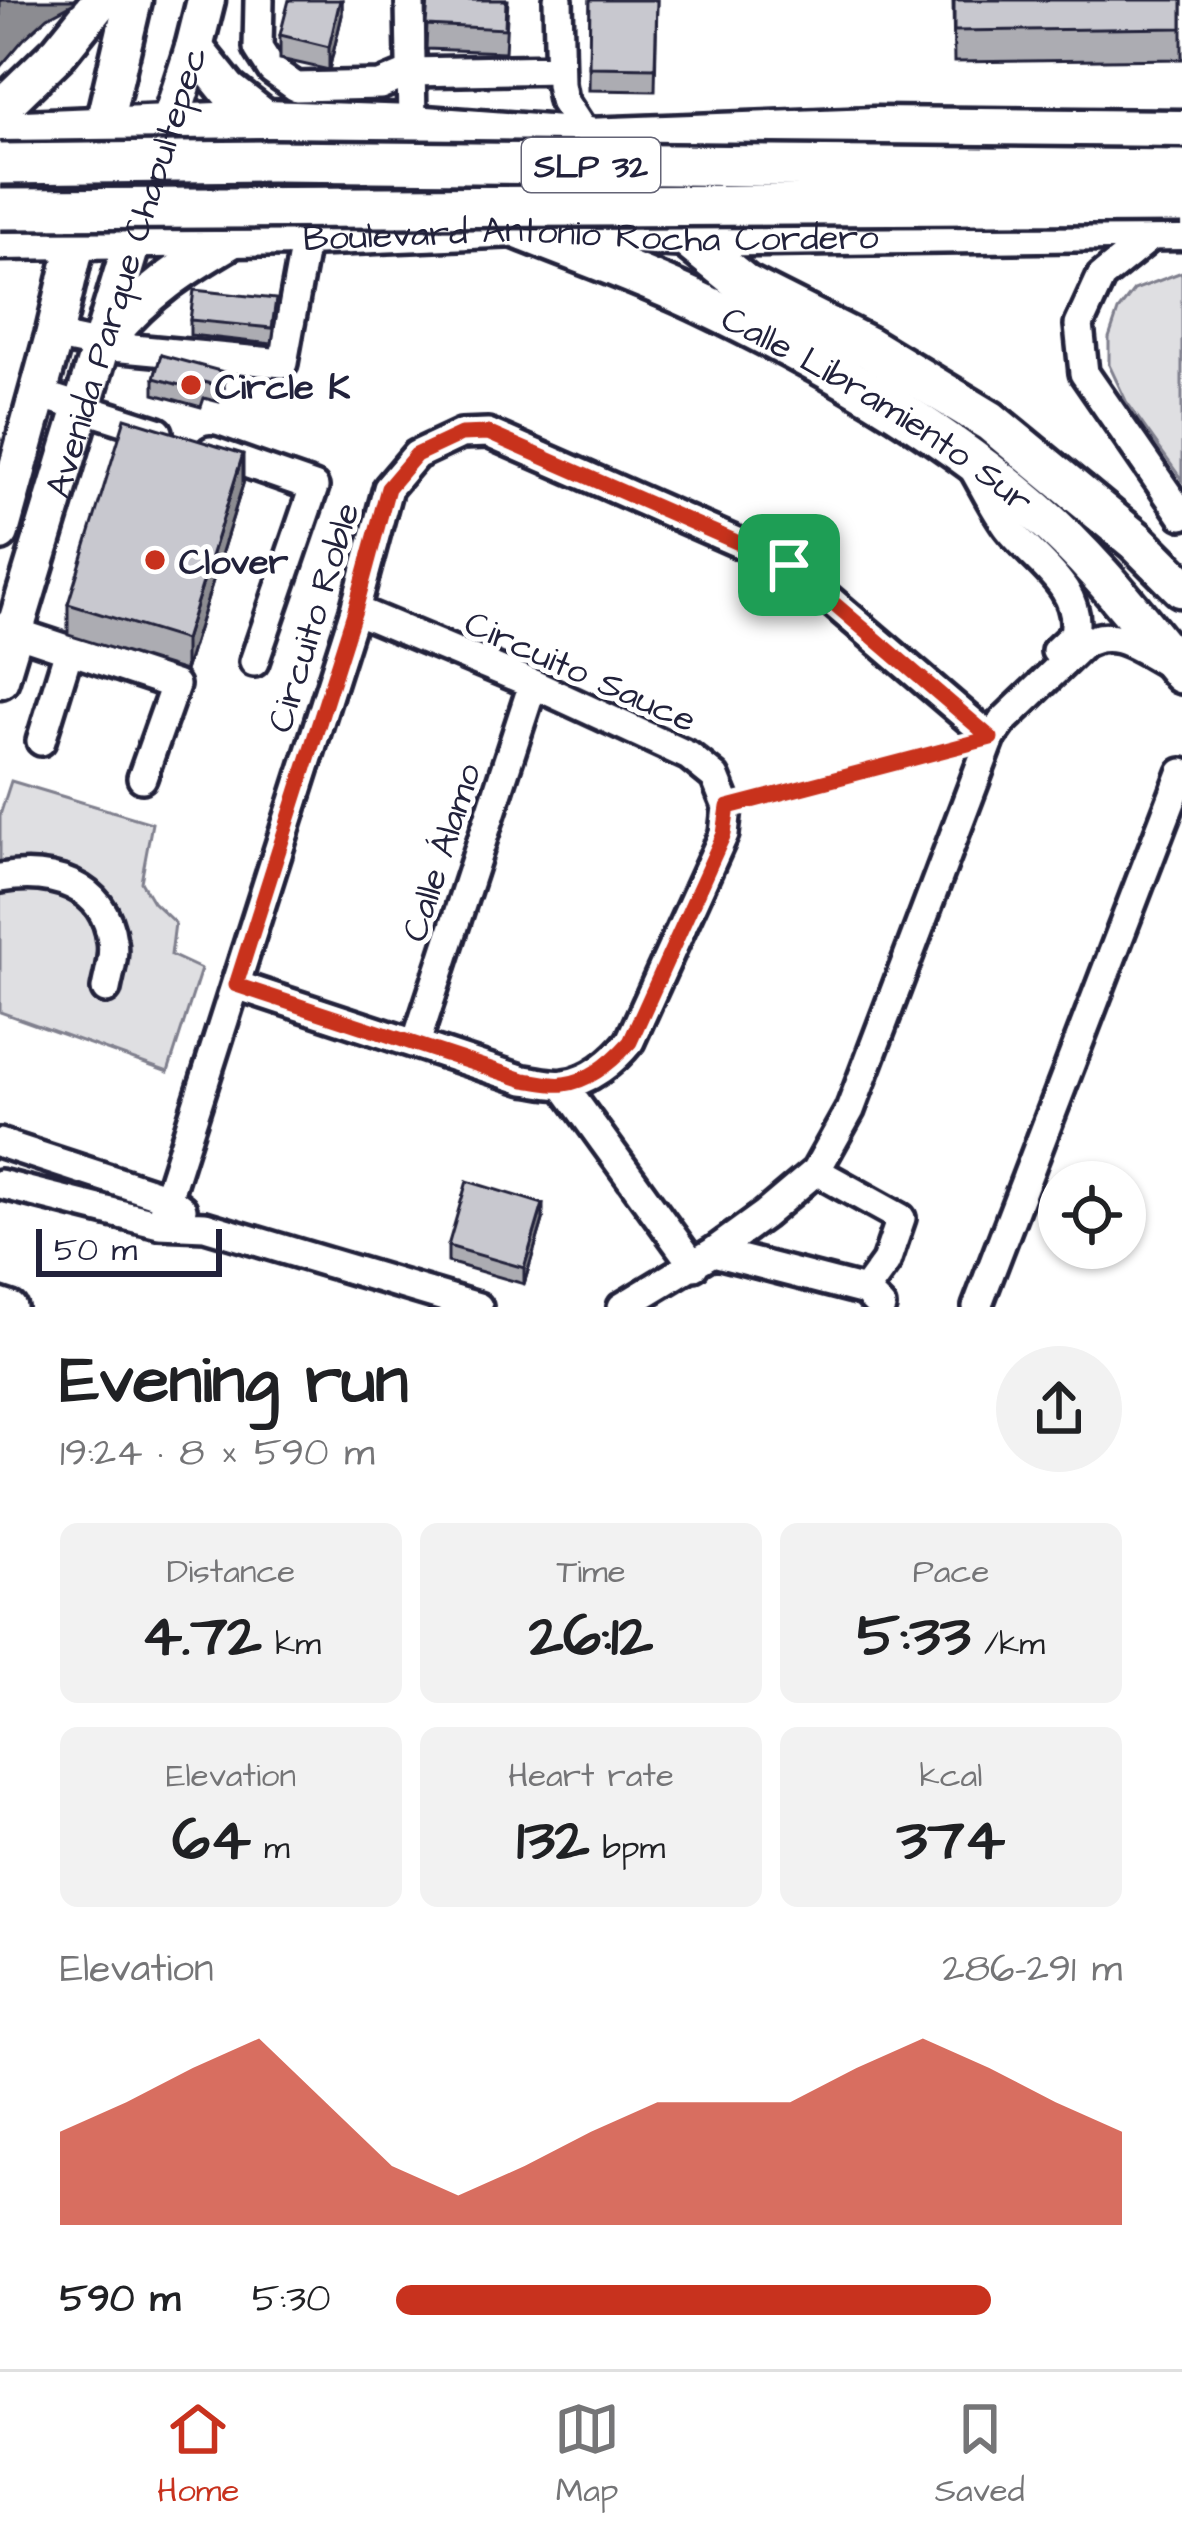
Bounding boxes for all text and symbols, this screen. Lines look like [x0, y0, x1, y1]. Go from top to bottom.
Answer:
street label: Avenida Parque Chapultepec [33, 40, 221, 504]
road number: SLP 32 [522, 138, 660, 192]
street label: Boulevard Antonio Rocha Cordero [302, 205, 879, 266]
street label: Calle Libramiento Sur [712, 294, 1044, 526]
place label: Circle K [215, 362, 350, 413]
marker: Circle K [178, 372, 204, 398]
street label: Circuito Roble [255, 497, 374, 739]
pin [738, 514, 840, 616]
icon: arrive [756, 532, 822, 598]
place label: Clover [179, 537, 289, 588]
marker: Clover [142, 547, 168, 573]
street label: Circuito Sauce [456, 598, 704, 746]
street label: Calle Álamo [390, 757, 495, 948]
map controls [1038, 1161, 1146, 1269]
button: locate [1038, 1161, 1146, 1269]
scale bar [36, 1223, 222, 1276]
text: 50 m [54, 1227, 137, 1273]
text: Evening run [60, 1336, 408, 1428]
button: share [996, 1346, 1122, 1472]
text: 19:24 · 8 × 590 m [60, 1427, 375, 1481]
text: Distance [167, 1549, 295, 1595]
text: Time [556, 1549, 626, 1595]
text: Pace [913, 1549, 989, 1595]
text: 4.72 [141, 1595, 262, 1678]
text: 26:12 [529, 1595, 653, 1678]
text: 5:33 [857, 1595, 971, 1678]
text: km [262, 1621, 321, 1667]
text: /km [971, 1621, 1045, 1667]
text: Elevation [166, 1753, 296, 1799]
text: Heart rate [508, 1753, 674, 1799]
text: kcal [919, 1753, 983, 1799]
text: 64 [172, 1799, 251, 1882]
text: 132 [517, 1799, 589, 1882]
text: 374 [897, 1799, 1005, 1882]
text: m [251, 1825, 290, 1871]
text: bpm [589, 1825, 665, 1871]
text: Elevation [60, 1943, 214, 1997]
text: 286–291 m [942, 1943, 1122, 1997]
text: 590 m [60, 2273, 180, 2327]
text: 5:30 [252, 2273, 331, 2327]
tab: Home [157, 2396, 239, 2514]
tab: Map [554, 2396, 620, 2514]
tab: Saved [935, 2396, 1025, 2514]

